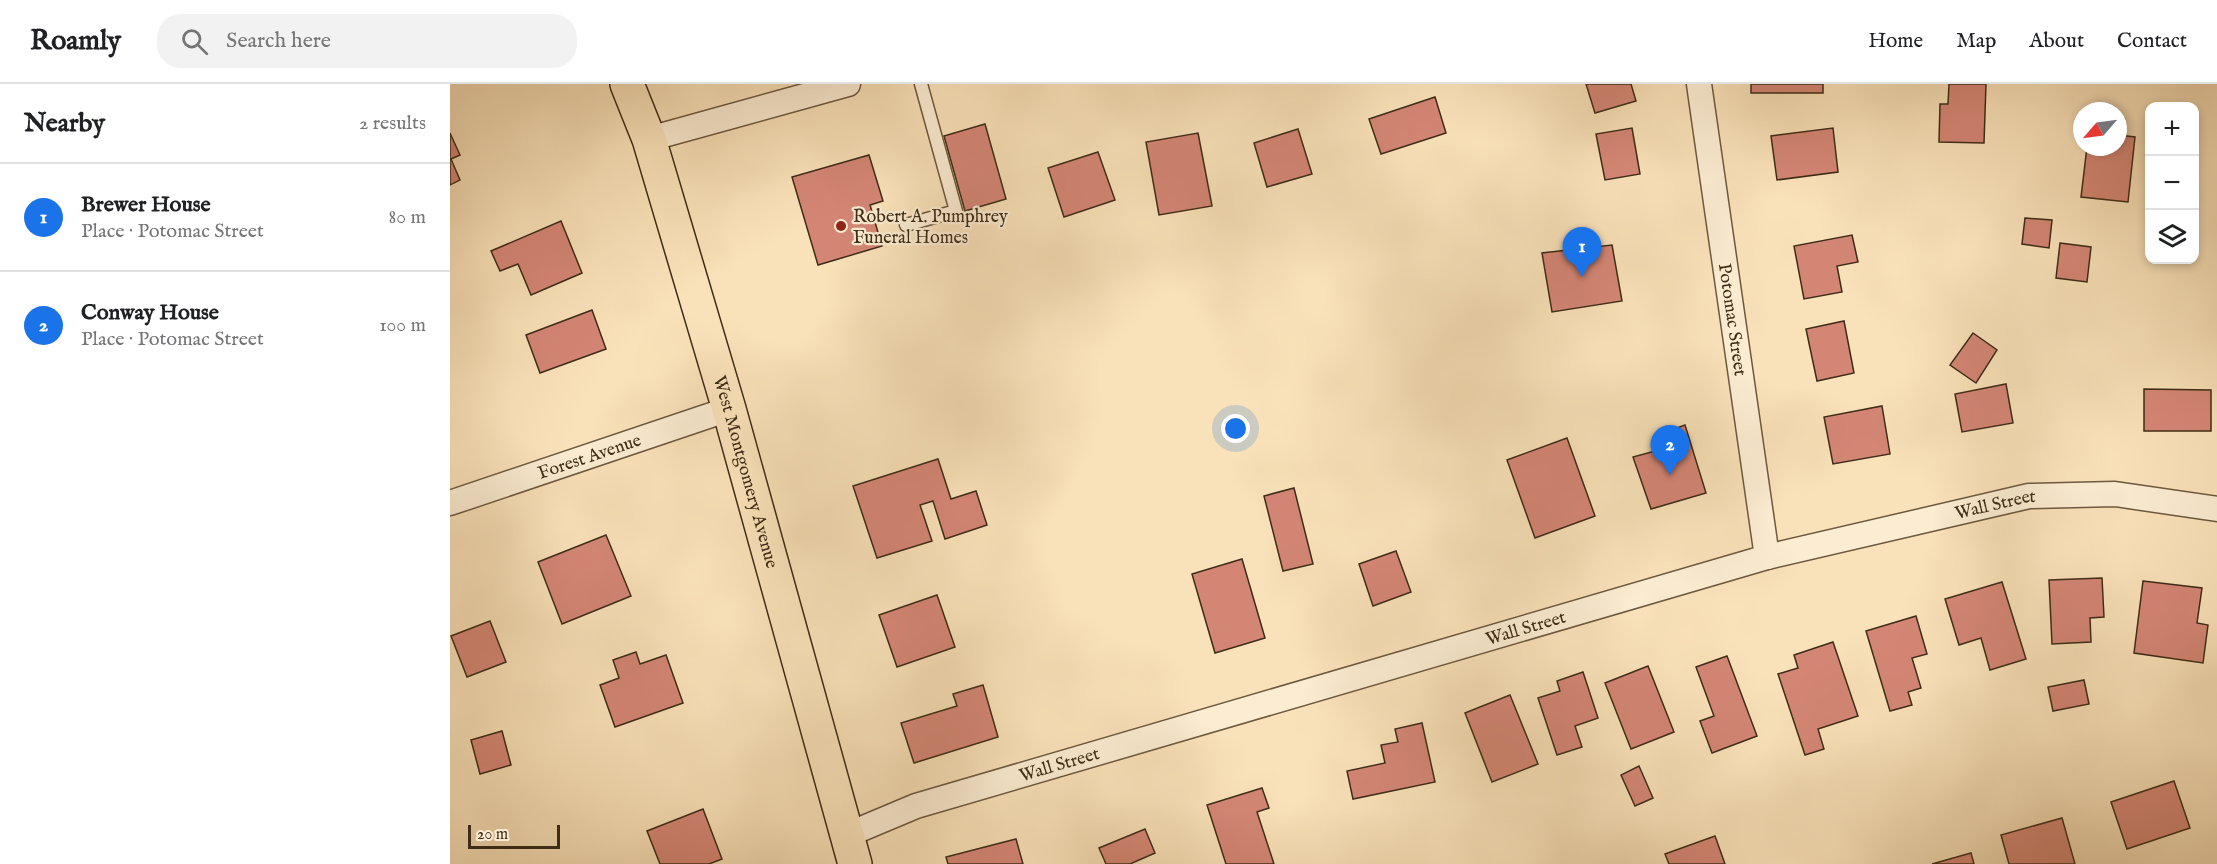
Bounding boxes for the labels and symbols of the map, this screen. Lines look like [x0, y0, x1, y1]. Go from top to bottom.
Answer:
north arrow [2073, 102, 2127, 156]
place label: Robert A. Pumphrey Funeral Homes [853, 206, 1008, 250]
marker: Robert A. Pumphrey Funeral Homes [834, 219, 848, 233]
pin: 1 [1562, 228, 1602, 277]
street label: Potomac Street [1712, 262, 1751, 378]
street label: West Montgomery Avenue [707, 373, 783, 571]
your location [1221, 414, 1250, 443]
pin: 2 [1650, 426, 1690, 475]
street label: Forest Avenue [535, 429, 644, 486]
street label: Wall Street [1953, 486, 2036, 526]
street label: Wall Street [1483, 606, 1569, 652]
street label: Wall Street [1017, 743, 1102, 788]
scale bar [468, 822, 560, 850]

